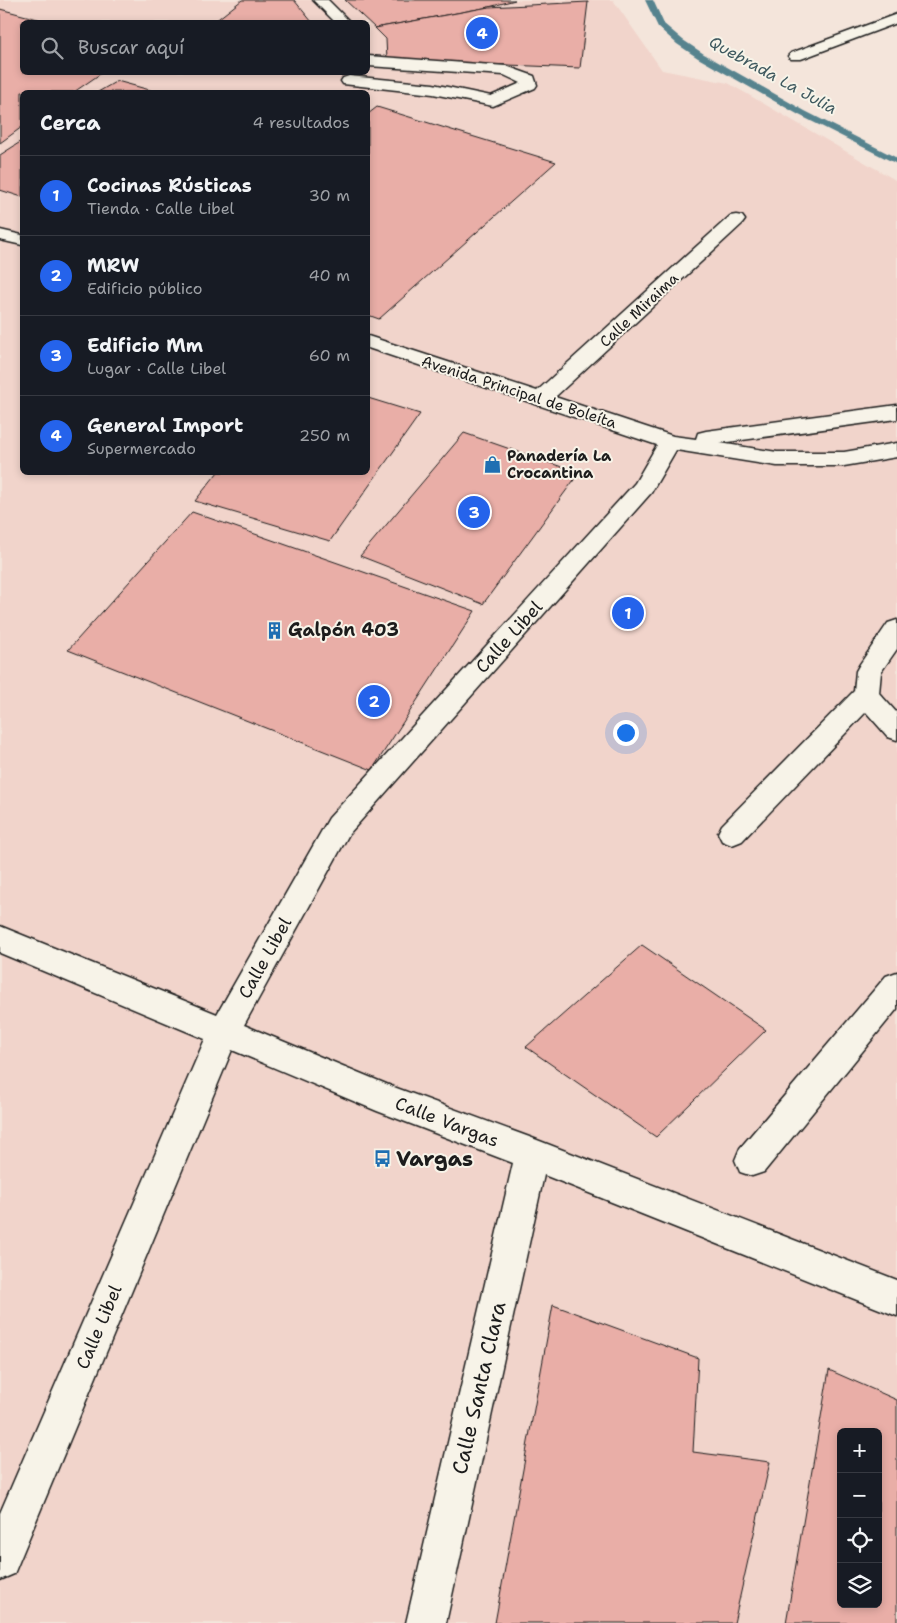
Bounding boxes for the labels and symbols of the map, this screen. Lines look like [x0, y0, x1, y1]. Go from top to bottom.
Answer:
pin: 4 [466, 14, 498, 52]
water label: Quebrada La Julia [705, 31, 841, 119]
street label: Calle Miraima [595, 268, 683, 352]
street label: Avenida Principal de Boleíta [419, 351, 620, 433]
place label: Panadería La Crocantina [507, 446, 612, 483]
shop icon: Panadería La Crocantina [483, 455, 503, 475]
pin: 3 [458, 493, 490, 531]
pin: 1 [612, 594, 644, 632]
street label: Calle Libel [470, 595, 548, 678]
place label: Galpón 403 [288, 618, 399, 642]
building icon: Galpón 403 [264, 620, 284, 640]
pin: 2 [358, 682, 390, 720]
your location [613, 720, 639, 746]
street label: Calle Libel [233, 913, 297, 1003]
street label: Calle Vargas [392, 1091, 502, 1153]
place label: Vargas [396, 1145, 473, 1173]
bus stop icon: Vargas [372, 1149, 392, 1169]
street label: Calle Libel [71, 1281, 128, 1373]
street label: Calle Santa Clara [446, 1299, 512, 1477]

